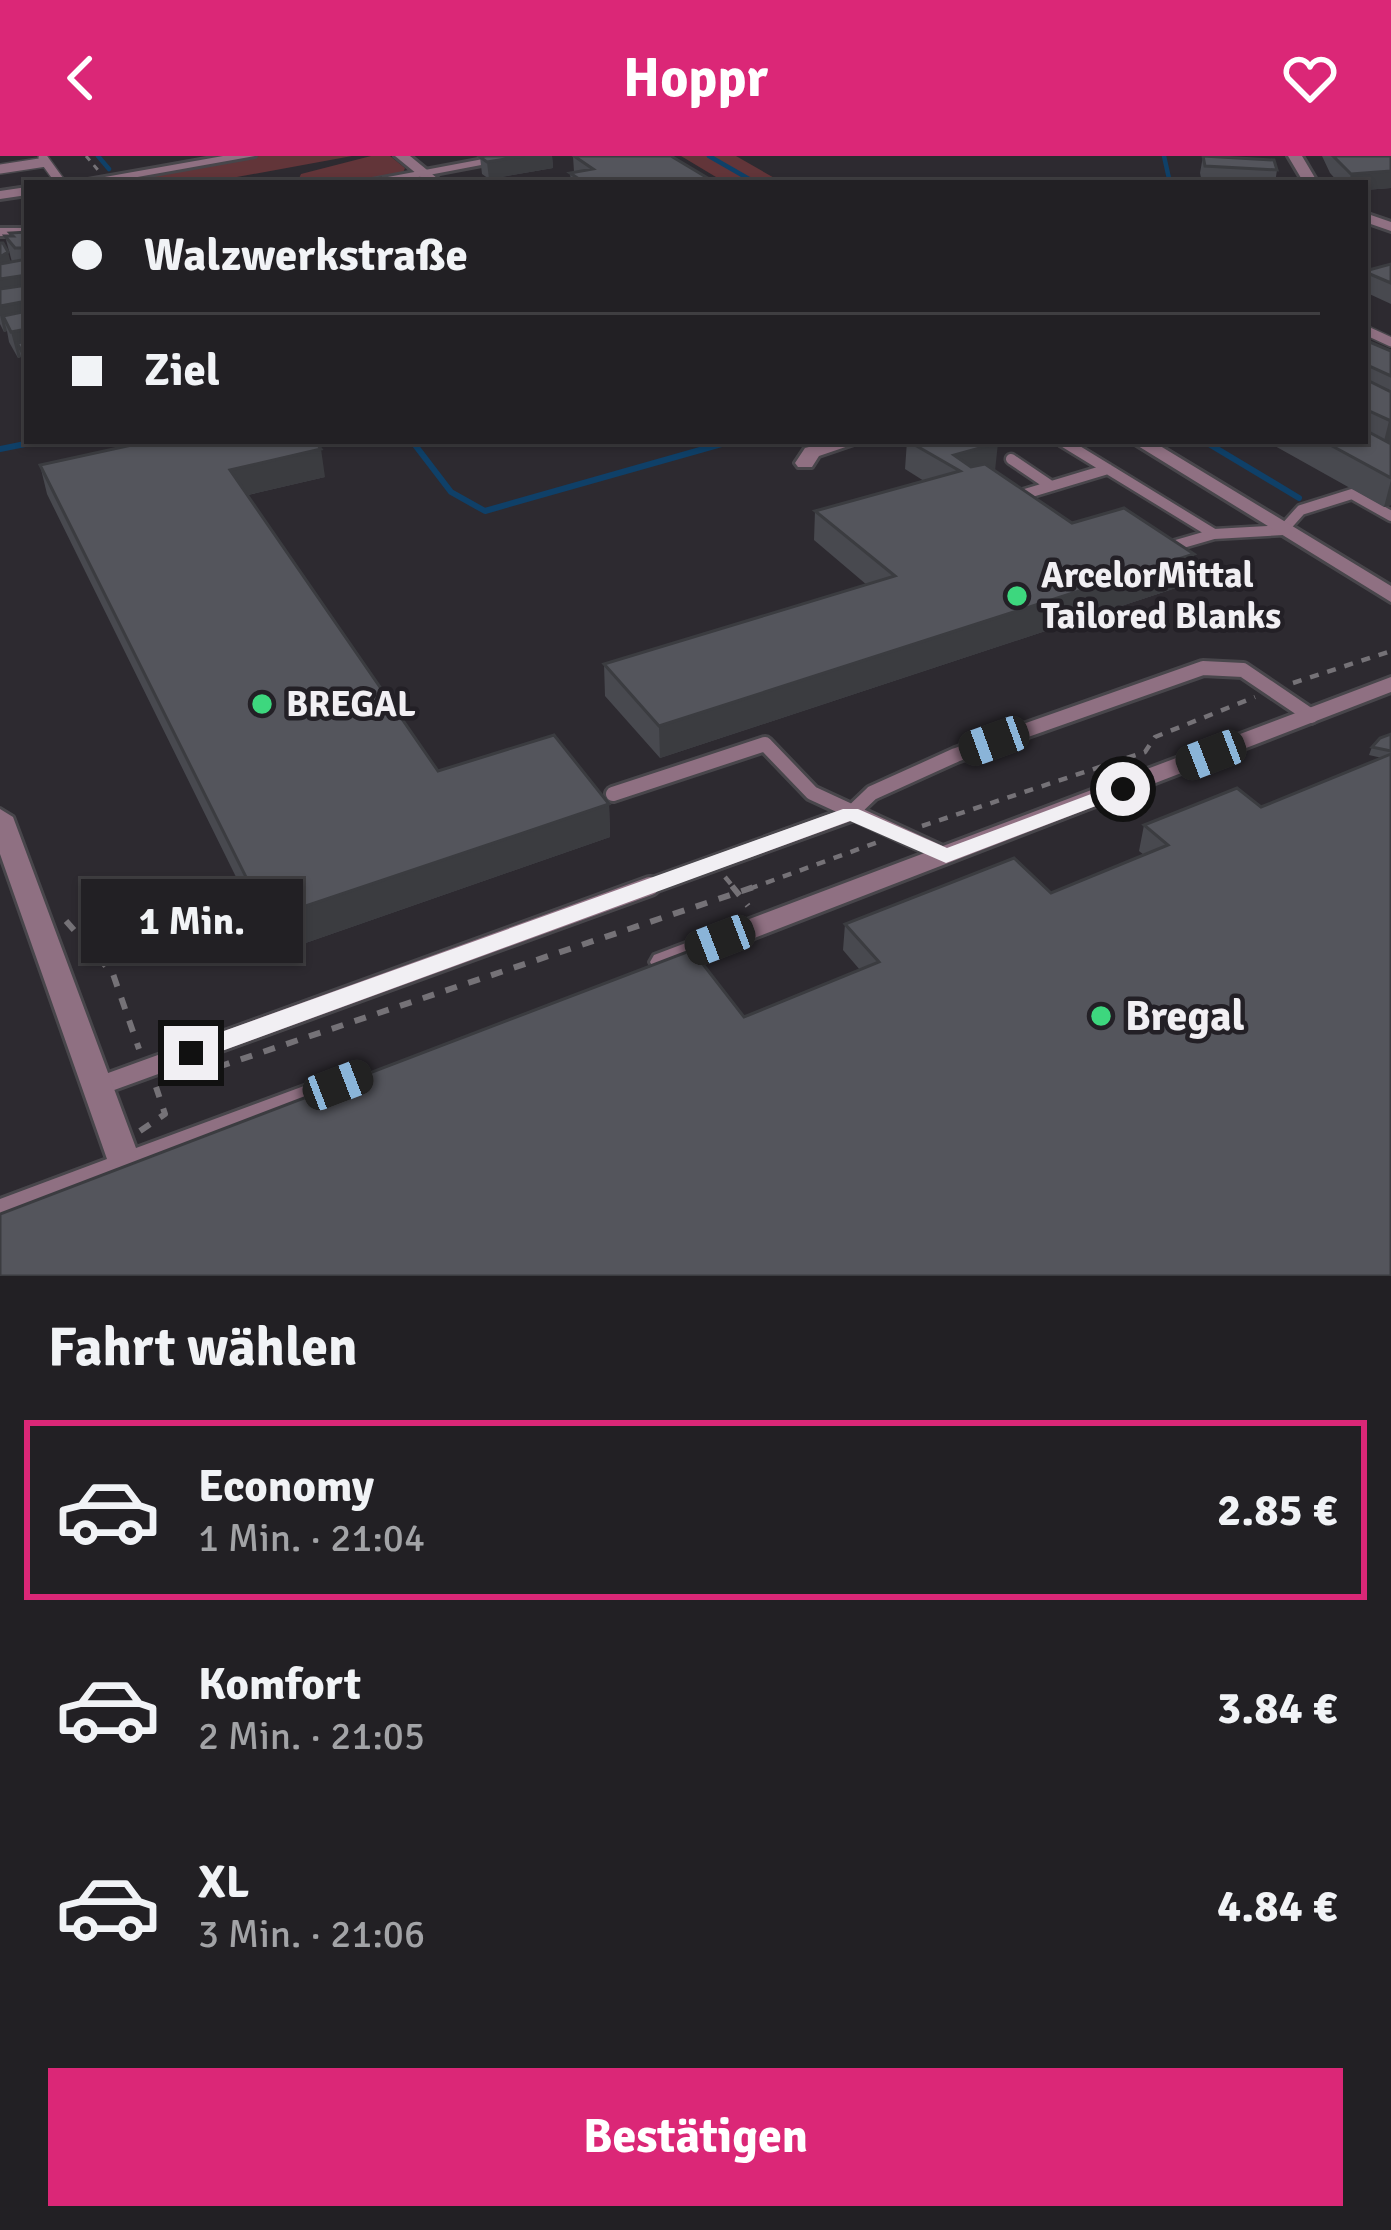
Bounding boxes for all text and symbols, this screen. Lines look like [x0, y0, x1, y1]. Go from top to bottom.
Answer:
icon: back [48, 45, 114, 111]
text: Hoppr [623, 45, 768, 112]
icon: heart [1277, 45, 1343, 111]
text: Walzwerkstraße [144, 228, 468, 283]
text: Ziel [144, 343, 220, 398]
place label: ArcelorMittal Tailored Blanks [1041, 553, 1281, 639]
marker: ArcelorMittal Tailored Blanks [1004, 583, 1030, 609]
place label: BREGAL [286, 682, 416, 727]
marker: BREGAL [249, 691, 275, 717]
car [954, 712, 1034, 770]
car [1171, 725, 1251, 785]
route start [1096, 762, 1150, 816]
callout: 1 Min. [80, 879, 302, 963]
text: 1 Min. [139, 897, 245, 945]
car [680, 910, 760, 970]
place label: Bregal [1125, 991, 1245, 1042]
marker: Bregal [1088, 1003, 1114, 1029]
route end [164, 1026, 218, 1080]
car [298, 1055, 378, 1115]
text: Fahrt wählen [48, 1314, 358, 1381]
icon: car [54, 1456, 162, 1564]
text: Economy [198, 1459, 374, 1514]
text: 2.85 € [1217, 1483, 1337, 1538]
text: 1 Min. · 21:04 [198, 1514, 425, 1562]
icon: car [54, 1654, 162, 1762]
text: Komfort [198, 1657, 361, 1712]
text: 3.84 € [1217, 1681, 1337, 1736]
text: 2 Min. · 21:05 [198, 1712, 425, 1760]
icon: car [54, 1852, 162, 1960]
text: XL [198, 1855, 249, 1910]
text: 4.84 € [1217, 1879, 1337, 1934]
text: 3 Min. · 21:06 [198, 1910, 425, 1958]
button: Bestätigen [48, 2068, 1343, 2206]

